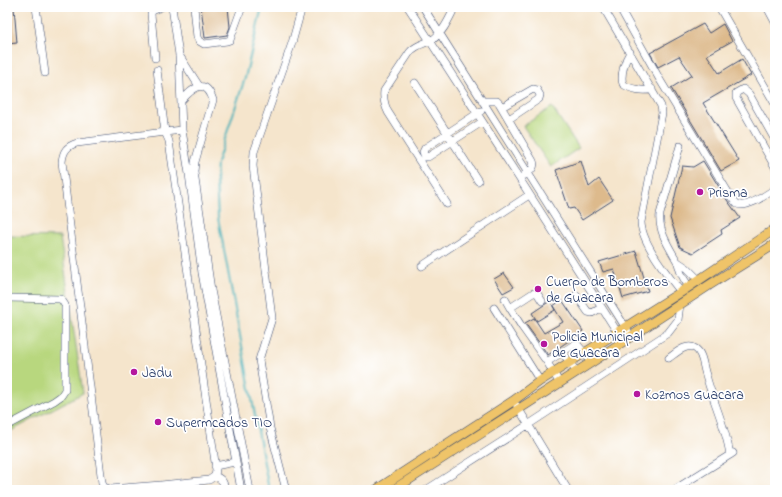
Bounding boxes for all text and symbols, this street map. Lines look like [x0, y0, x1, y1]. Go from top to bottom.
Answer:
place label: Prisma [708, 183, 748, 204]
marker: Prisma [695, 187, 705, 197]
place label: Cuerpo de Bomberos de Guacara [546, 272, 668, 309]
marker: Cuerpo de Bomberos de Guacara [533, 284, 543, 294]
place label: Policia Municipal de Guacara [552, 327, 643, 364]
marker: Policia Municipal de Guacara [539, 339, 549, 349]
place label: Jadu [142, 363, 172, 384]
marker: Jadu [129, 367, 139, 377]
place label: Kozmos Guacara [645, 385, 744, 406]
marker: Kozmos Guacara [632, 389, 642, 399]
place label: Supermcados TIO [166, 413, 272, 434]
marker: Supermcados TIO [153, 417, 163, 427]

